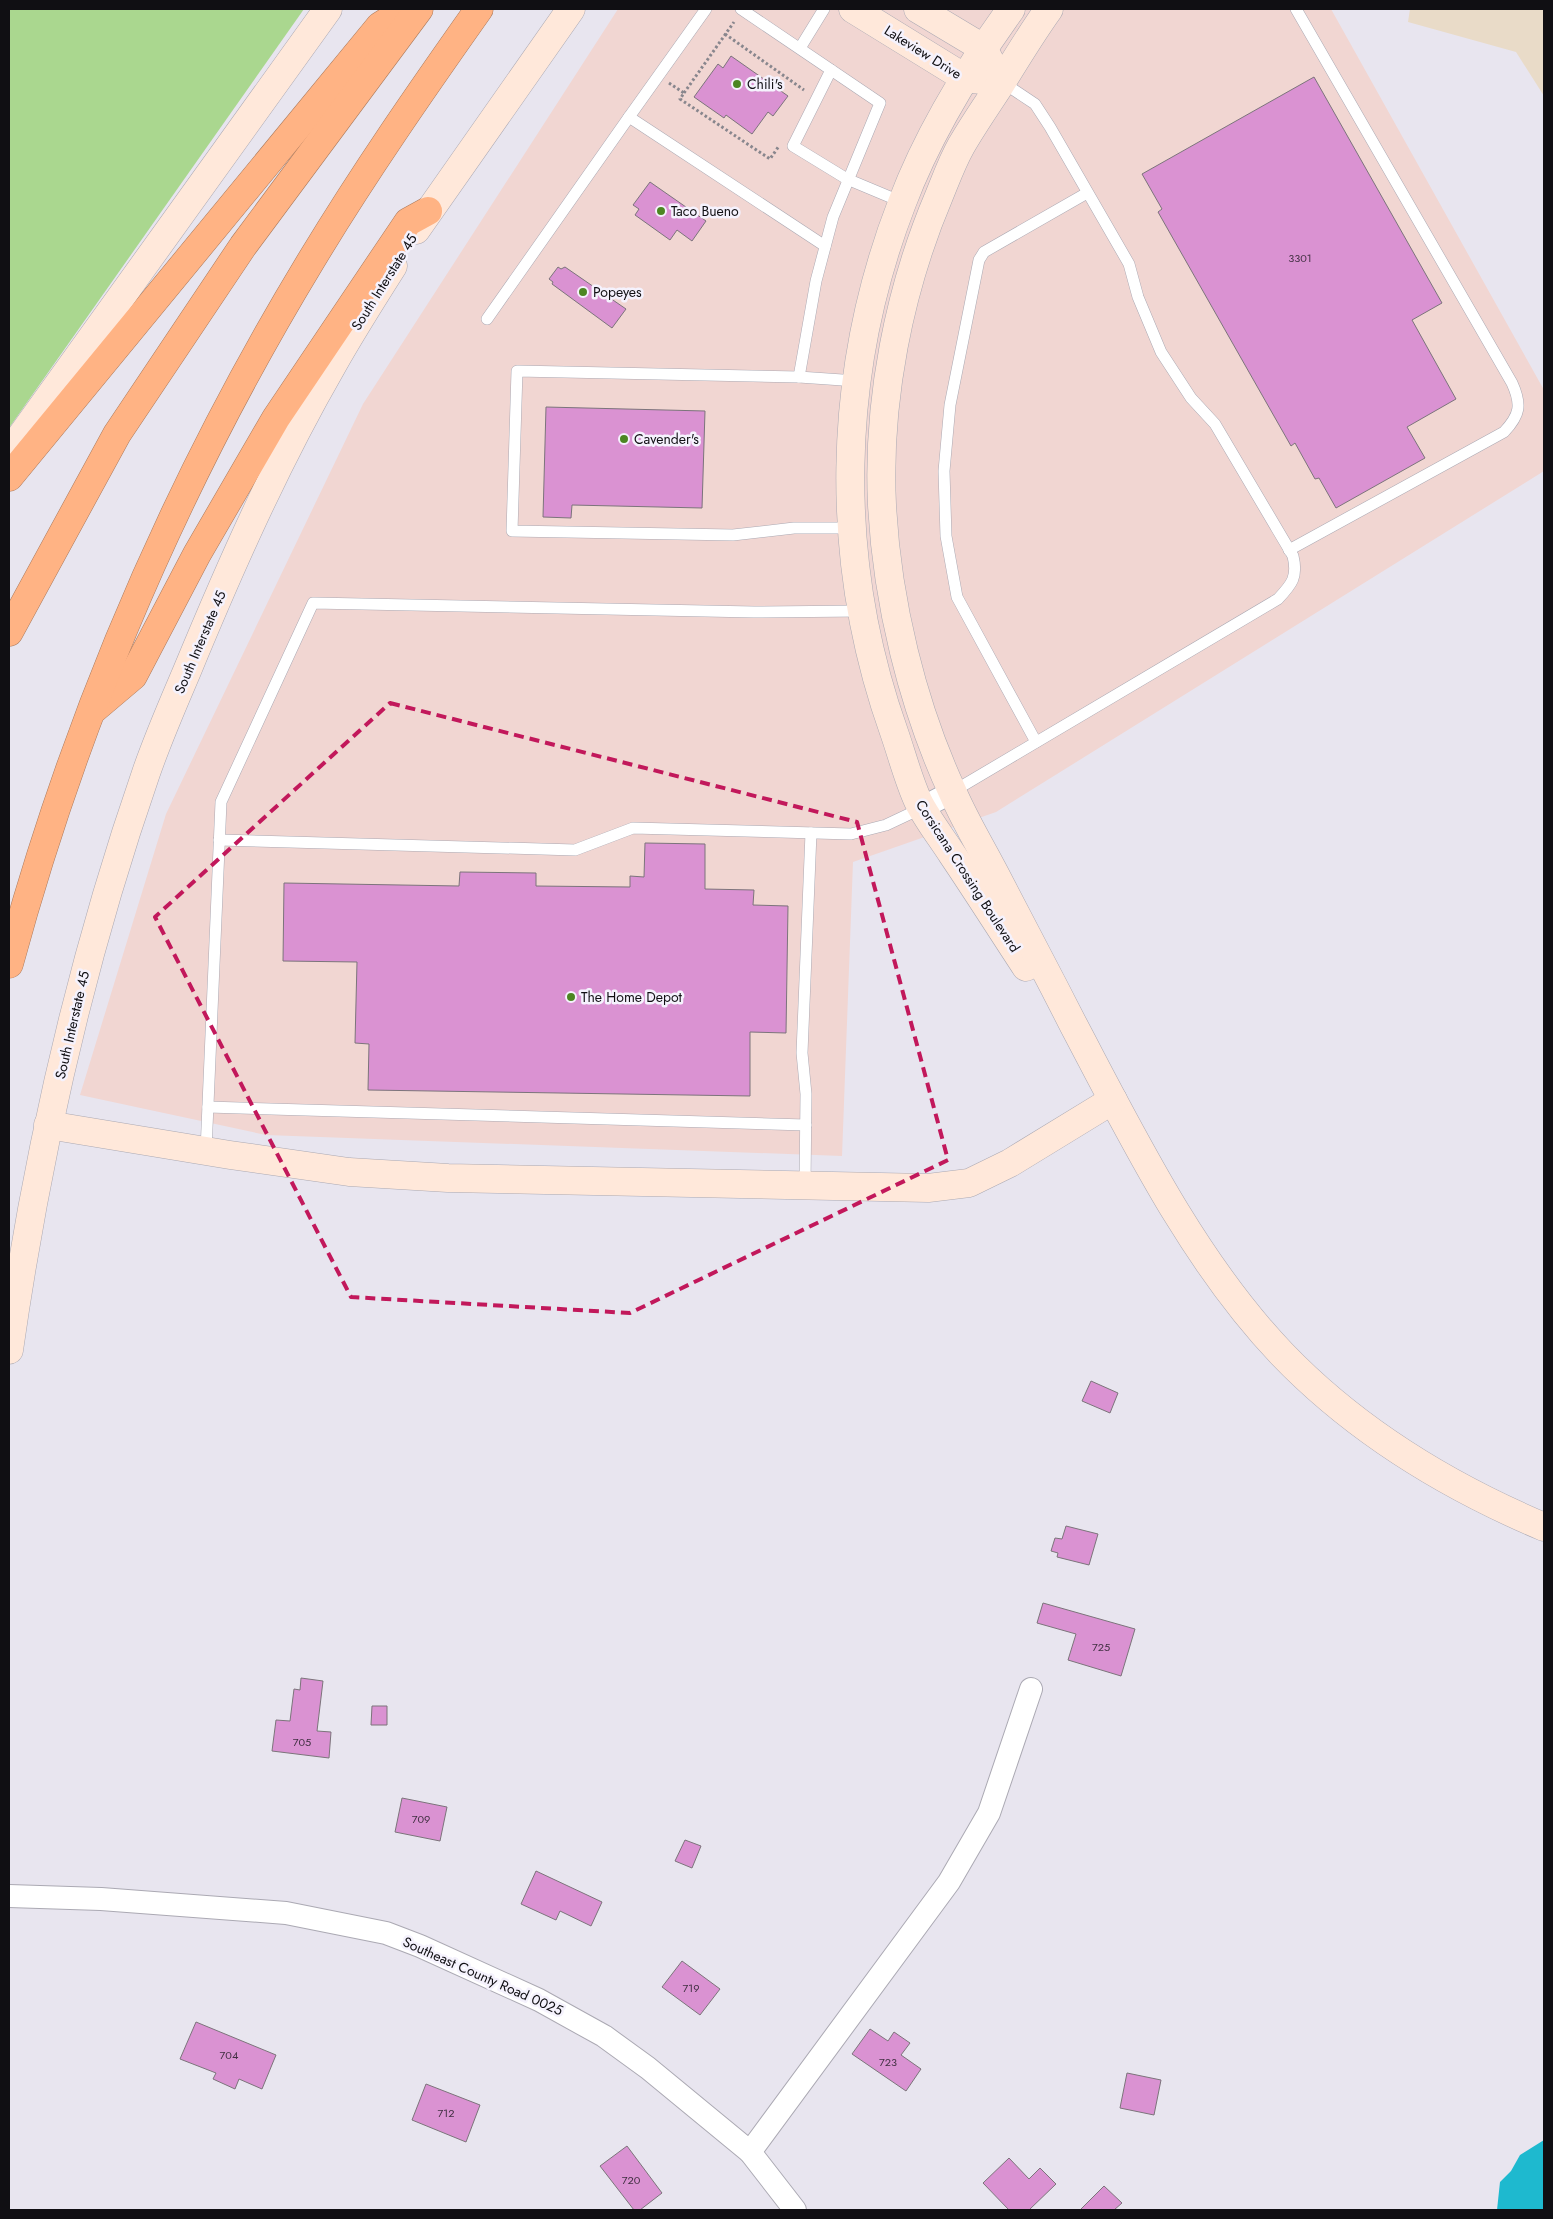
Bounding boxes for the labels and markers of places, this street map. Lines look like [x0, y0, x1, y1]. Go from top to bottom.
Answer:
place label: Chili's [747, 74, 783, 94]
marker: Chili's [731, 78, 743, 90]
place label: Taco Bueno [671, 201, 739, 221]
marker: Taco Bueno [655, 205, 667, 217]
place label: Popeyes [593, 282, 642, 302]
marker: Popeyes [577, 286, 589, 298]
place label: Cavender's [634, 429, 699, 449]
marker: Cavender's [618, 433, 630, 445]
place label: The Home Depot [581, 987, 683, 1007]
marker: The Home Depot [565, 991, 577, 1003]

